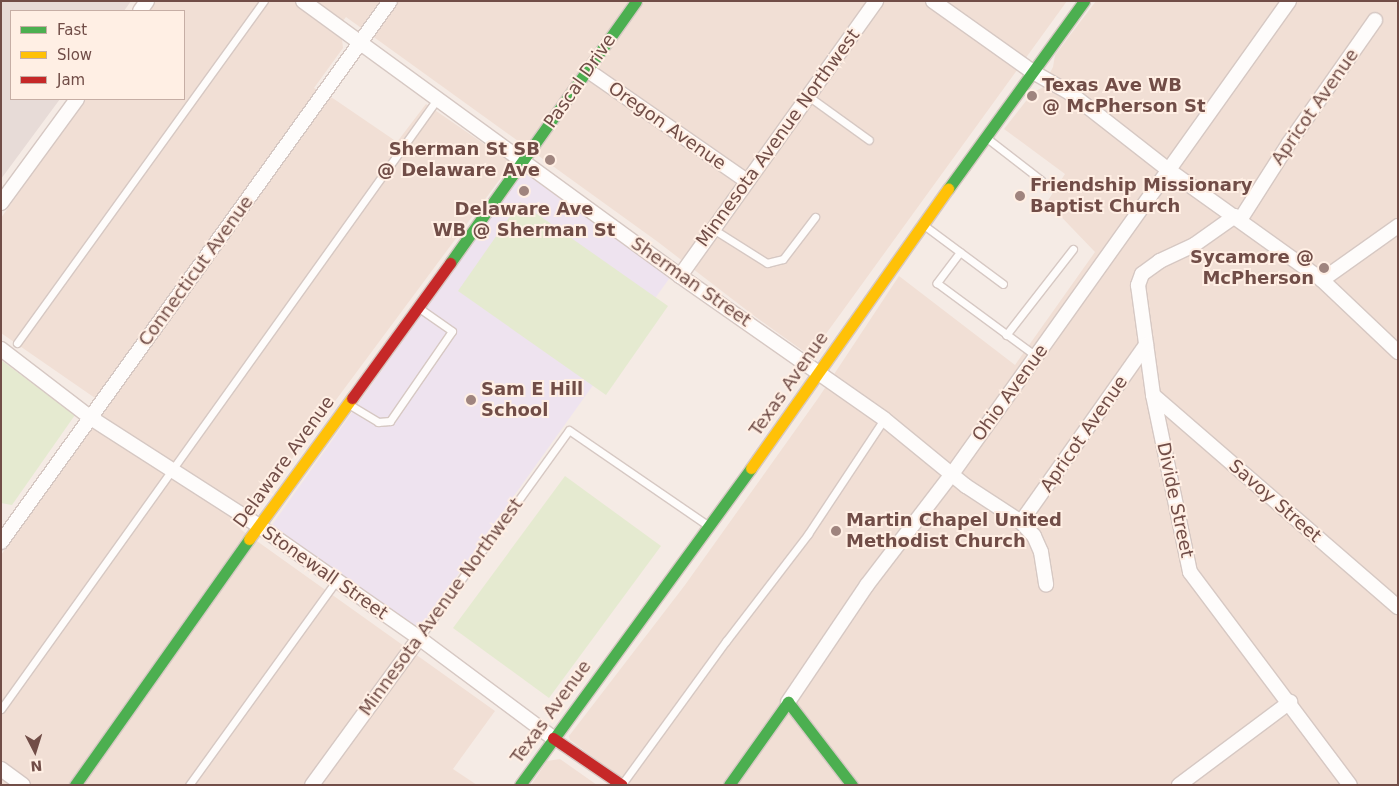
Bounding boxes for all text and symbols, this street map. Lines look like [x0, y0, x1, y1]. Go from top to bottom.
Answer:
legend [10, 10, 185, 100]
text: Fast [57, 21, 87, 39]
street label: Minnesota Avenue Northwest [692, 25, 864, 251]
street label: Pascal Drive [540, 30, 620, 132]
street label: Apricot Avenue [1267, 45, 1363, 169]
text: Slow [57, 46, 92, 64]
text: Jam [57, 71, 85, 89]
place label: Texas Ave WB @ McPherson St [1042, 75, 1206, 118]
street label: Oregon Avenue [604, 77, 730, 175]
marker: Texas Ave WB @ McPherson St [1026, 90, 1038, 102]
place label: Sherman St SB @ Delaware Ave [377, 139, 540, 182]
marker: Sherman St SB @ Delaware Ave [544, 154, 556, 166]
place label: Friendship Missionary Baptist Church [1030, 175, 1253, 218]
marker: Delaware Ave WB @ Sherman St [518, 185, 530, 197]
marker: Friendship Missionary Baptist Church [1014, 190, 1026, 202]
street label: Connecticut Avenue [134, 192, 258, 350]
place label: Delaware Ave WB @ Sherman St [433, 199, 615, 242]
street label: Sherman Street [627, 233, 755, 331]
place label: Sycamore @ McPherson [1190, 247, 1314, 290]
marker: Sycamore @ McPherson [1318, 262, 1330, 274]
street label: Texas Avenue [745, 328, 833, 440]
street label: Ohio Avenue [968, 340, 1052, 446]
street label: Apricot Avenue [1036, 372, 1132, 496]
place label: Sam E Hill School [481, 379, 583, 422]
street label: Delaware Avenue [229, 392, 339, 532]
marker: Sam E Hill School [465, 394, 477, 406]
street label: Divide Street [1152, 440, 1198, 560]
street label: Savoy Street [1224, 455, 1326, 547]
street label: Minnesota Avenue Northwest [355, 494, 527, 720]
place label: Martin Chapel United Methodist Church [846, 510, 1062, 552]
street label: Stonewall Street [258, 522, 392, 624]
marker: Martin Chapel United Methodist Church [830, 525, 842, 537]
street label: Texas Avenue [506, 656, 596, 768]
north arrow [10, 726, 60, 776]
text: N [30, 757, 43, 774]

